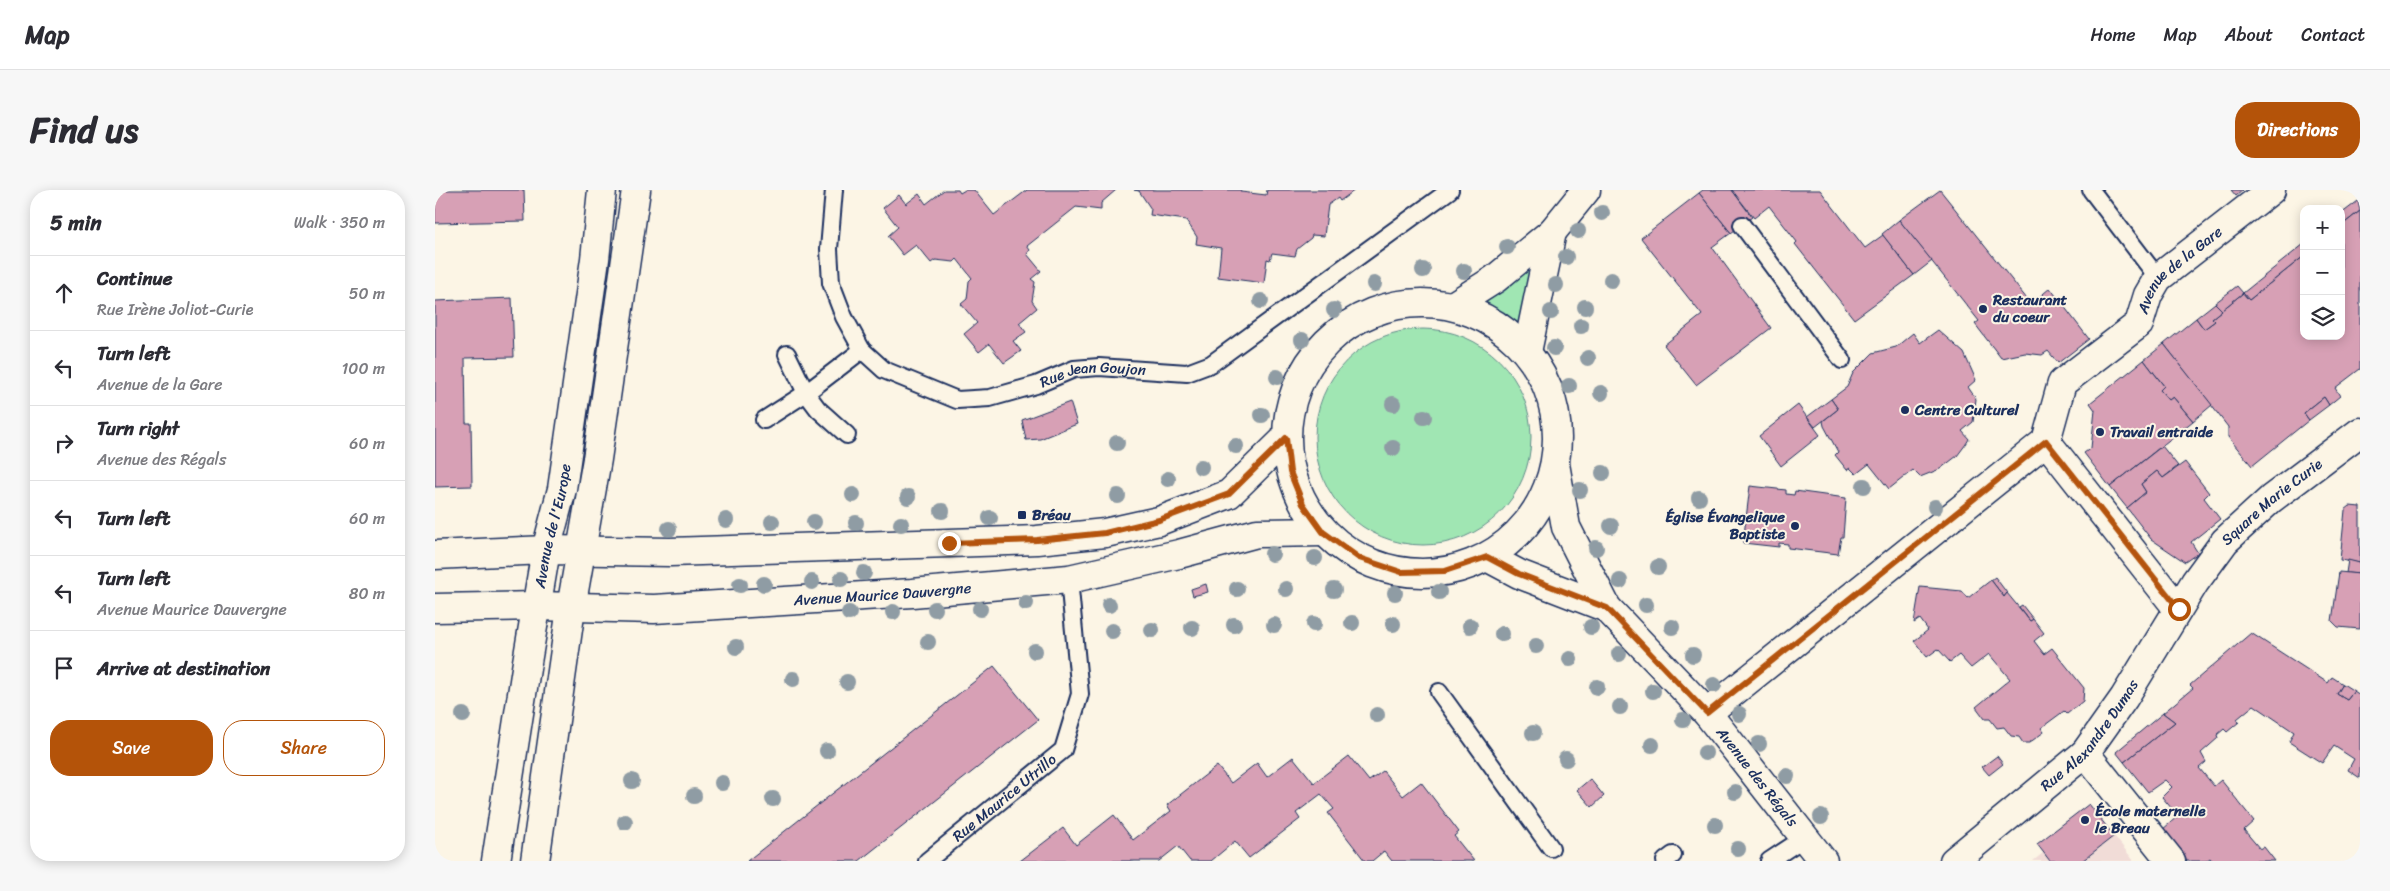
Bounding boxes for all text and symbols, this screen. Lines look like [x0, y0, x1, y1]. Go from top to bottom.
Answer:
text: Map [25, 14, 69, 56]
text: Home [2091, 19, 2136, 51]
text: Map [2164, 19, 2197, 51]
text: About [2225, 19, 2273, 51]
text: Contact [2301, 19, 2365, 51]
text: Find us [30, 99, 138, 161]
button: Directions [2235, 102, 2360, 158]
text: 5 min [50, 204, 102, 242]
map controls [2300, 205, 2345, 340]
button: + [2300, 205, 2345, 250]
text: Walk · 350 m [294, 208, 385, 237]
street label: Avenue de la Gare [2130, 219, 2229, 318]
button: − [2300, 250, 2345, 295]
text: Continue [97, 262, 173, 295]
icon: ahead [50, 279, 78, 307]
text: 50 m [349, 279, 385, 308]
place label: Restaurant du coeur [1992, 287, 2068, 330]
text: Rue Irène Joliot-Curie [97, 295, 253, 324]
button: layers [2300, 295, 2345, 340]
marker: Restaurant du coeur [1977, 303, 1989, 315]
text: Turn left [97, 337, 170, 370]
icon: left [50, 354, 78, 382]
text: 100 m [341, 354, 385, 383]
street label: Rue Jean Goujon [1036, 354, 1147, 395]
text: Avenue de la Gare [97, 370, 223, 399]
place label: Centre Culturel [1914, 397, 2020, 423]
marker: Centre Culturel [1899, 404, 1911, 416]
text: Turn right [97, 412, 179, 445]
place label: Travail entraide [2110, 419, 2214, 445]
marker: Travail entraide [2094, 426, 2106, 438]
icon: right [50, 429, 78, 457]
text: 60 m [349, 429, 385, 458]
text: Avenue des Régals [97, 445, 226, 474]
street label: Square Marie Curie [2215, 452, 2328, 552]
street label: Avenue de l'Europe [527, 462, 579, 591]
text: Turn left [97, 502, 170, 535]
place label: Bréau [1032, 502, 1072, 528]
icon: left [50, 504, 78, 532]
text: 60 m [349, 504, 385, 533]
place label: Église Évangelique Baptiste [1665, 504, 1786, 547]
marker: Bréau [1016, 509, 1028, 521]
marker: Église Évangelique Baptiste [1789, 520, 1801, 532]
route end [938, 532, 961, 555]
text: Turn left [97, 562, 170, 595]
street label: Avenue Maurice Dauvergne [792, 575, 973, 613]
icon: left [50, 579, 78, 607]
text: 80 m [349, 579, 385, 608]
text: Avenue Maurice Dauvergne [97, 595, 287, 624]
route start [2168, 598, 2191, 621]
text: Arrive at destination [97, 652, 270, 685]
icon: arrive [50, 654, 78, 682]
street label: Rue Alexandre Dumas [2034, 674, 2146, 798]
button: Save [50, 720, 213, 776]
button: Share [223, 720, 385, 776]
street label: Avenue des Régals [1709, 720, 1805, 833]
street label: Rue Maurice Utrillo [946, 747, 1063, 848]
place label: École maternelle le Breau [2094, 798, 2206, 841]
marker: École maternelle le Breau [2079, 814, 2091, 826]

